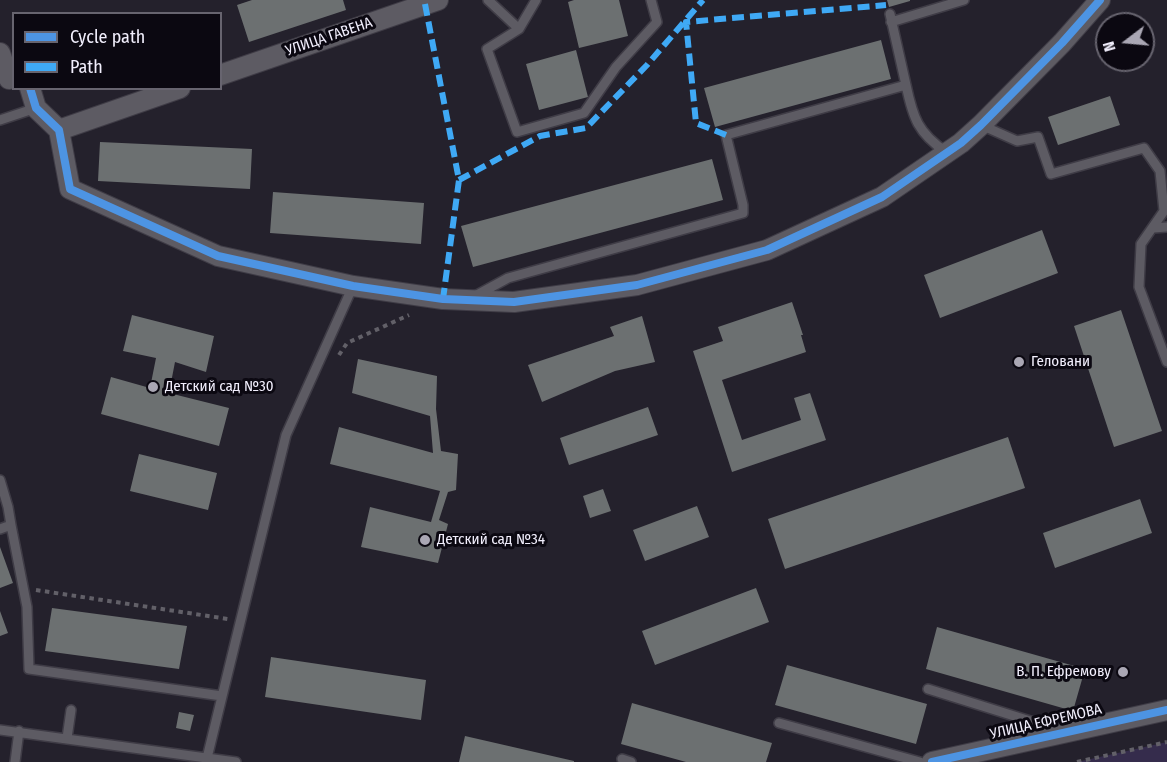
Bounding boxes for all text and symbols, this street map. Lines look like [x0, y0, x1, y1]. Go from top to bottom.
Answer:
legend [12, 12, 222, 90]
north arrow [1095, 12, 1155, 72]
street label: УЛИЦА ГАВЕНА [283, 14, 375, 60]
text: Cycle path [70, 26, 145, 48]
text: N [1099, 39, 1120, 54]
text: Path [70, 56, 103, 78]
place label: Геловани [1031, 353, 1090, 371]
marker: Геловани [1012, 355, 1026, 369]
place label: Детский сад №30 [165, 378, 274, 396]
marker: Детский сад №30 [146, 380, 160, 394]
place label: Детский сад №34 [437, 531, 545, 549]
marker: Детский сад №34 [418, 533, 432, 547]
place label: В. П. Ефремову [1016, 663, 1111, 681]
marker: В. П. Ефремову [1116, 665, 1130, 679]
street label: УЛИЦА ЕФРЕМОВА [988, 700, 1104, 744]

